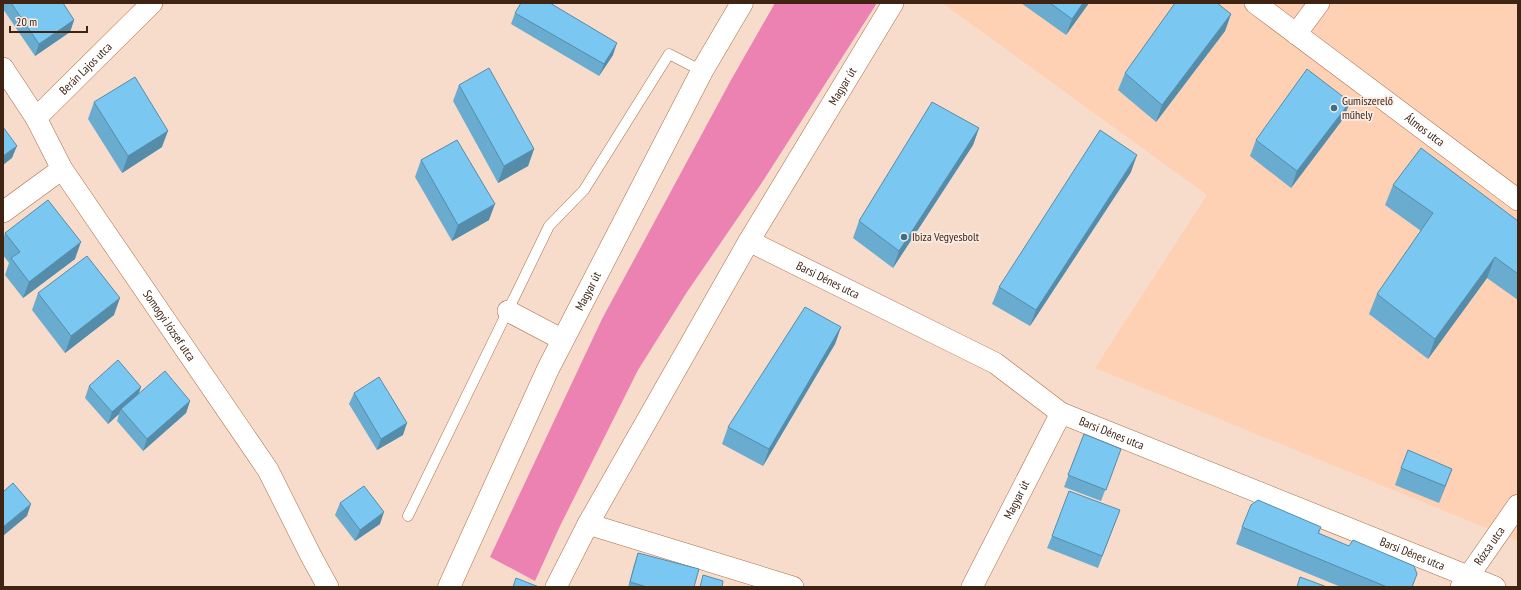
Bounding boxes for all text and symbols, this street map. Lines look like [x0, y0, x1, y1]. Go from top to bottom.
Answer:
scale bar [10, 8, 87, 34]
text: 20 m [16, 14, 37, 29]
street label: Berán Lajos utca [56, 39, 115, 98]
street label: Magyar út [825, 64, 860, 108]
place label: Gumiszerelő műhely [1342, 93, 1393, 122]
marker: Gumiszerelő műhely [1329, 103, 1339, 113]
street label: Álmos utca [1402, 110, 1448, 149]
place label: Ibiza Vegyesbolt [912, 229, 980, 244]
marker: Ibiza Vegyesbolt [899, 232, 909, 242]
street label: Barsi Dénes utca [794, 258, 862, 302]
street label: Magyar út [572, 269, 604, 313]
street label: Somogyi József utca [140, 287, 199, 364]
street label: Barsi Dénes utca [1077, 413, 1147, 453]
street label: Magyar út [1000, 477, 1033, 521]
street label: Rózsa utca [1471, 523, 1508, 568]
street label: Barsi Dénes utca [1378, 534, 1447, 573]

